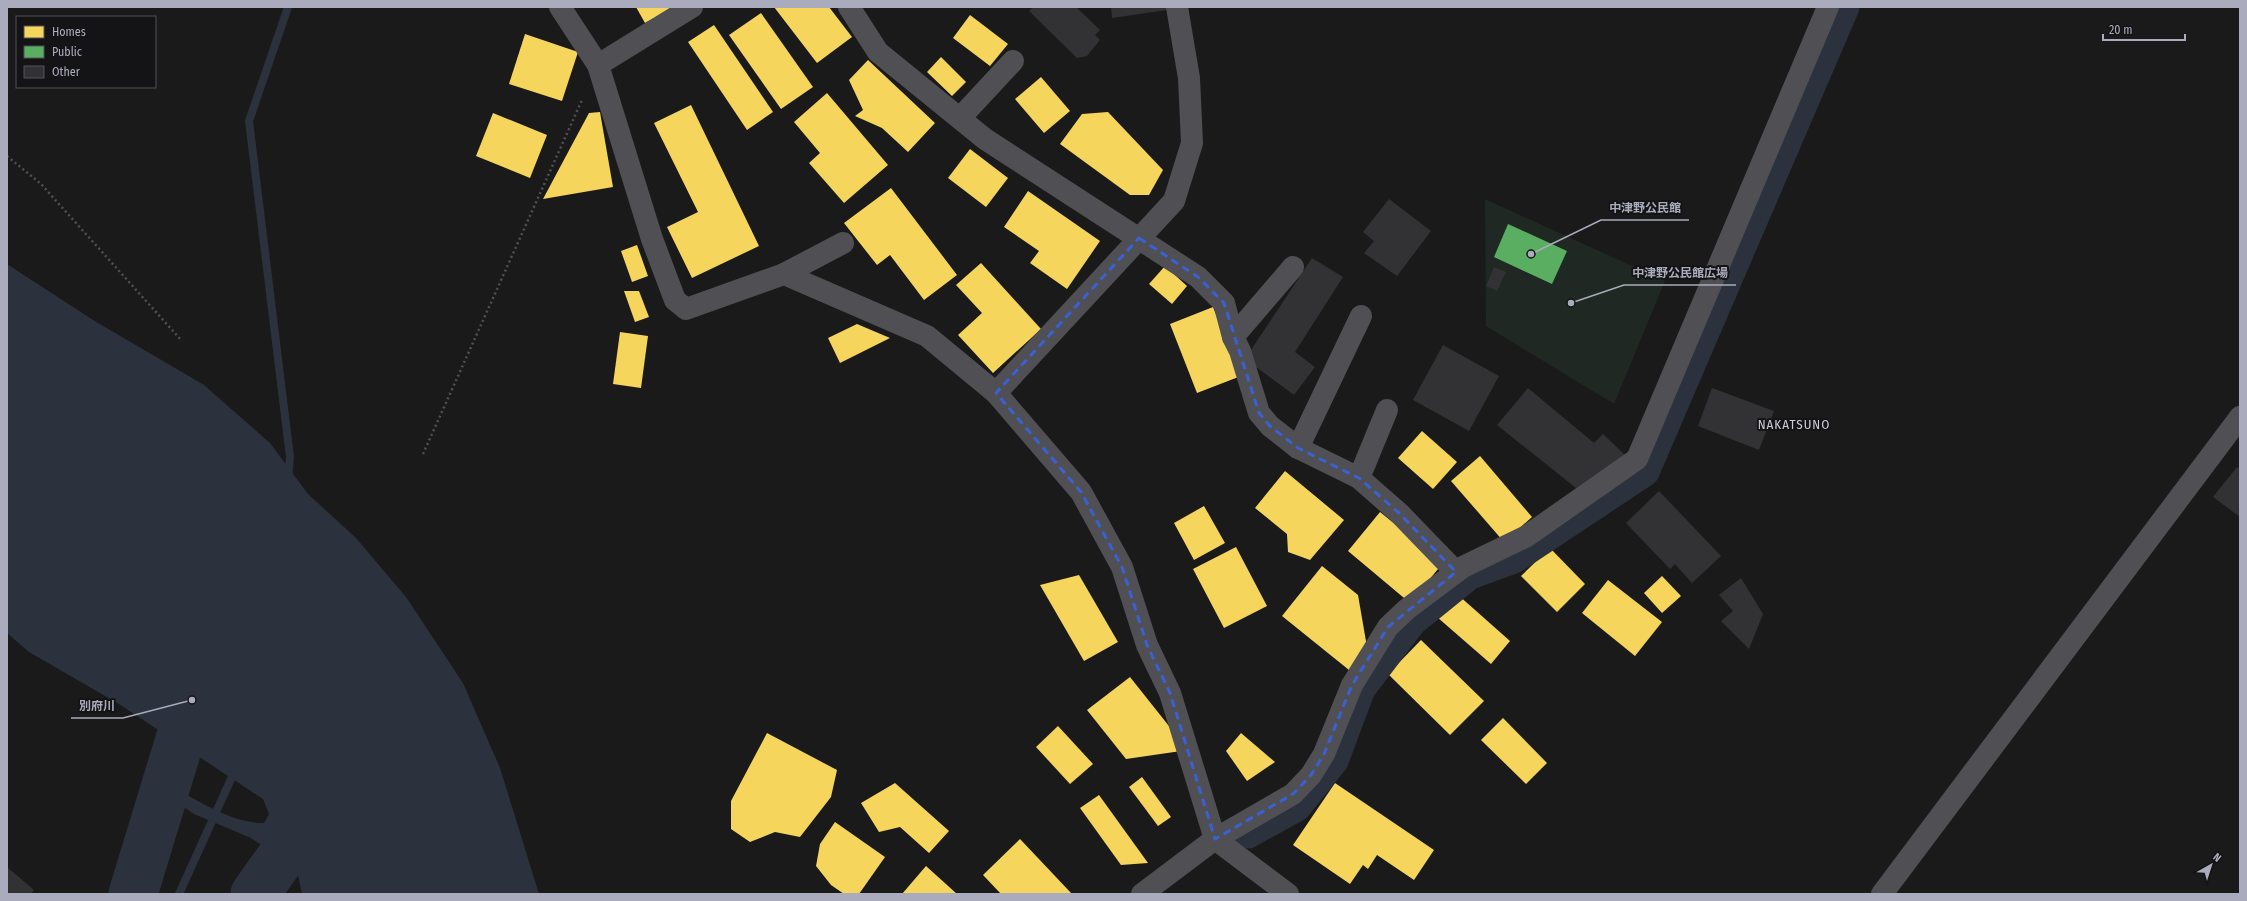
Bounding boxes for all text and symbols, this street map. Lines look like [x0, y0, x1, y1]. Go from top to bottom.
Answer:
legend [16, 16, 156, 88]
scale bar [2103, 16, 2185, 42]
text: 20 m [2109, 23, 2133, 37]
text: Homes [52, 25, 86, 39]
text: Public [52, 45, 82, 59]
text: Other [52, 65, 81, 79]
callout: 中津野公民館 [1601, 196, 1689, 220]
text: 中津野公民館 [1609, 201, 1681, 215]
callout: 中津野公民館広場 [1624, 261, 1736, 285]
text: 中津野公民館広場 [1632, 266, 1728, 280]
district label: NAKATSUNO [1758, 417, 1830, 432]
callout: 別府川 [71, 694, 123, 718]
text: 別府川 [79, 699, 115, 713]
north arrow [2191, 845, 2231, 885]
text: N [2210, 850, 2224, 865]

